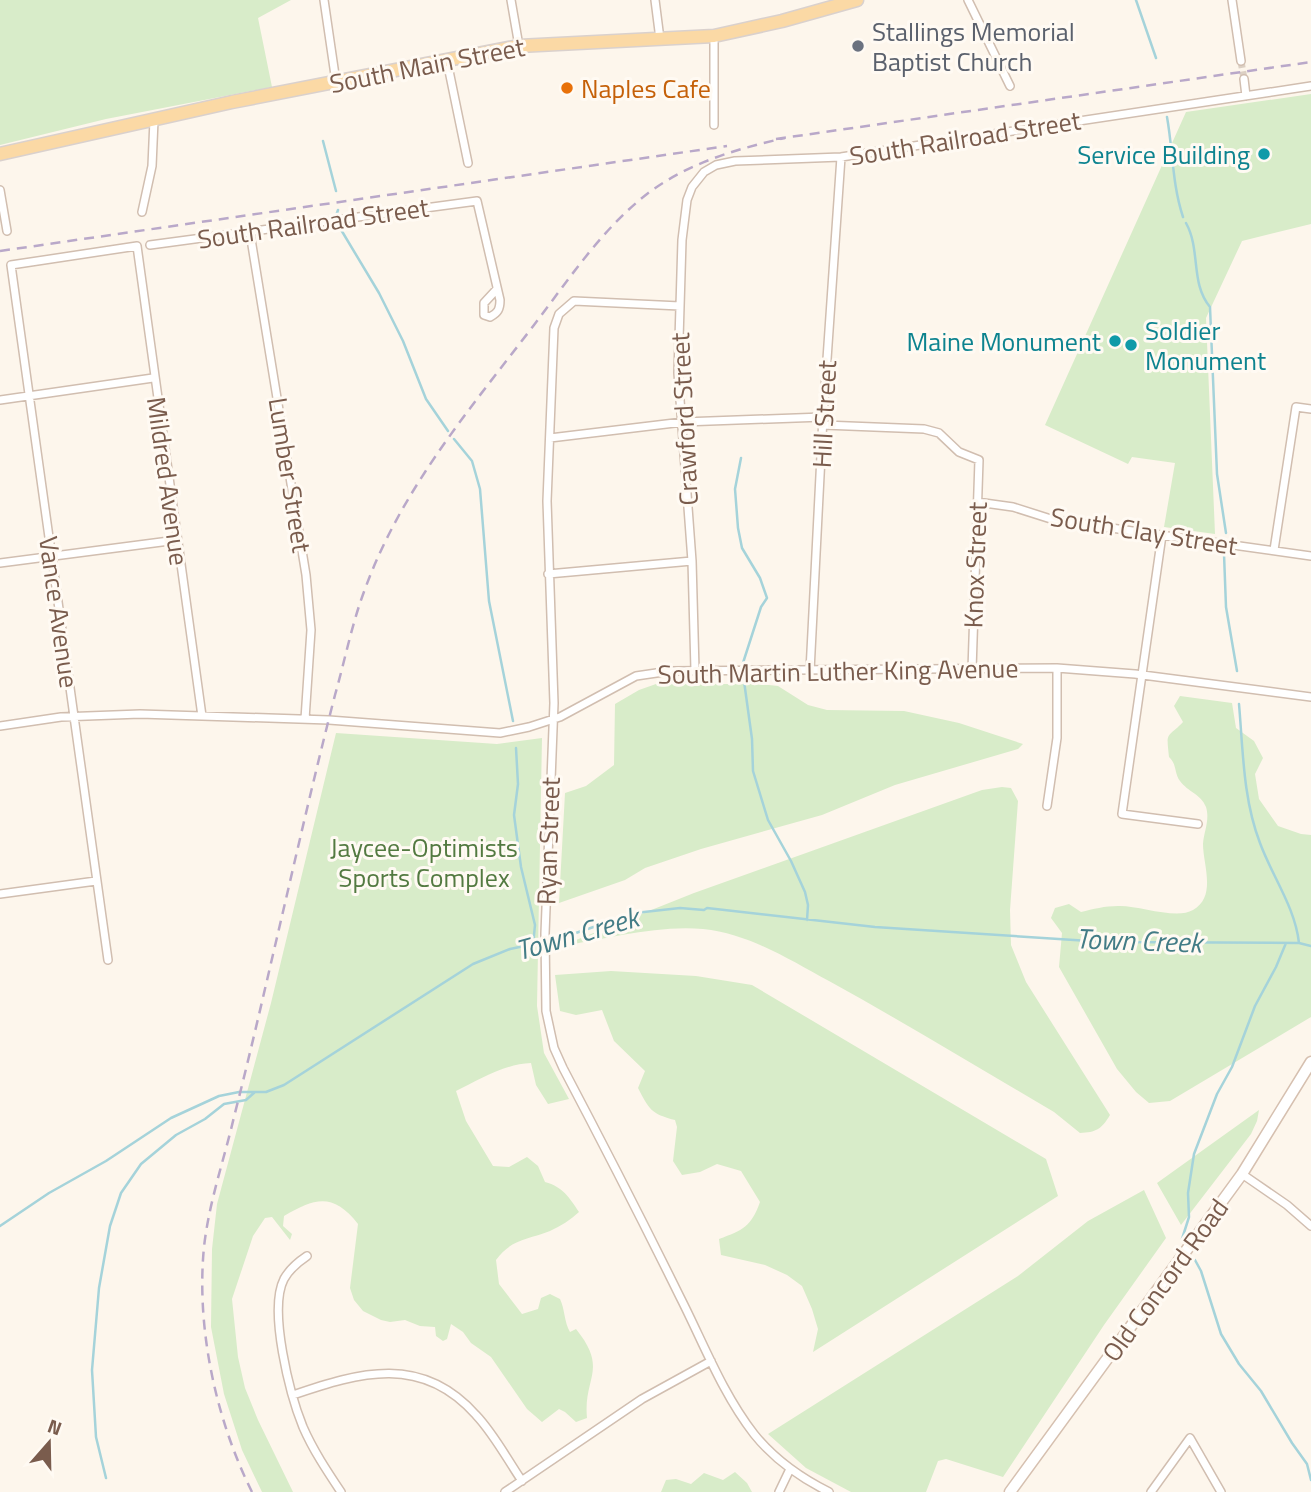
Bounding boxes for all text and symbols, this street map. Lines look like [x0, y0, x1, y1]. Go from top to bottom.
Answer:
place label: Stallings Memorial Baptist Church [872, 12, 1075, 81]
street label: South Main Street [326, 27, 528, 103]
marker: Stallings Memorial Baptist Church [850, 38, 866, 54]
place label: Naples Cafe [581, 69, 711, 108]
marker: Naples Cafe [559, 80, 575, 96]
street label: South Railroad Street [847, 101, 1083, 175]
place label: Service Building [1077, 135, 1250, 174]
marker: Service Building [1256, 146, 1272, 162]
street label: South Railroad Street [195, 187, 431, 259]
place label: Soldier Monument [1145, 311, 1266, 380]
place label: Maine Monument [907, 322, 1101, 361]
street label: Crawford Street [660, 332, 708, 506]
marker: Maine Monument [1107, 333, 1123, 349]
marker: Soldier Monument [1123, 337, 1139, 353]
street label: Hill Street [802, 359, 846, 469]
street label: Mildred Avenue [137, 394, 199, 568]
street label: Lumber Street [259, 395, 321, 555]
street label: South Clay Street [1048, 497, 1240, 565]
street label: Knox Street [953, 501, 997, 629]
street label: Vance Avenue [29, 534, 89, 690]
street label: South Martin Luther King Avenue [657, 648, 1019, 694]
street label: Ryan Street [526, 776, 570, 906]
park label: Jaycee-Optimists Sports Complex [330, 828, 518, 897]
water label: Town Creek [510, 894, 647, 971]
water label: Town Creek [1075, 916, 1206, 964]
street label: Old Concord Road [1092, 1190, 1238, 1370]
north arrow [14, 1408, 84, 1478]
text: N [44, 1411, 66, 1442]

